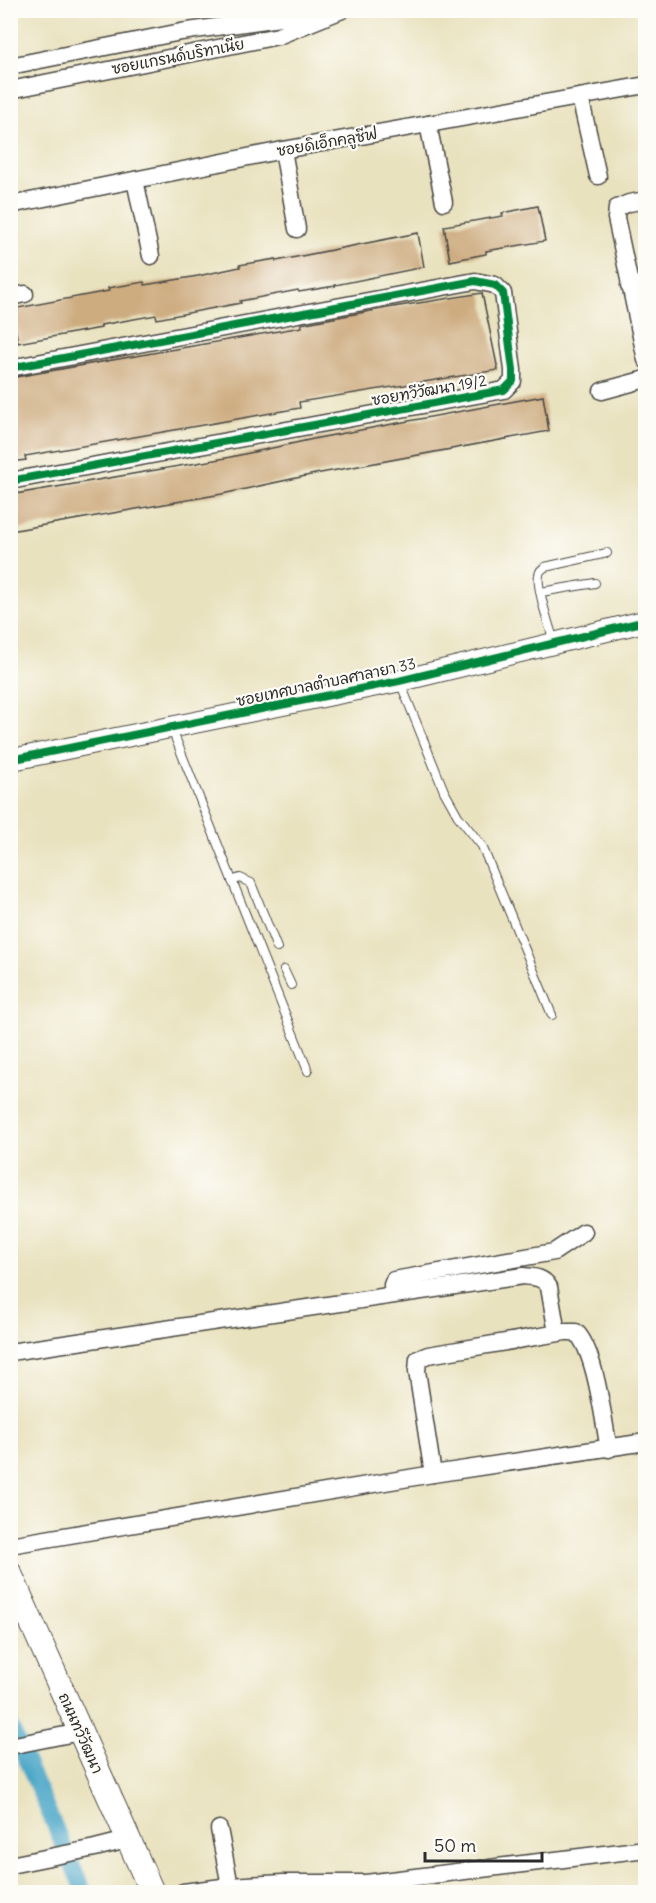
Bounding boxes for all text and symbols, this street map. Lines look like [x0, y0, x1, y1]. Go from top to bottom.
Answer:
street label: ซอยแกรนด์บริทาเนีย [110, 34, 246, 78]
street label: ซอยดิเอ็กคลูซีฟ [275, 124, 379, 162]
street label: ซอยทวีวัฒนา 19/2 [370, 371, 488, 409]
street label: ซอยเทศบาลตำบลศาลายา 33 [234, 654, 418, 710]
street label: ถนนทวีวัฒนา [55, 1690, 107, 1776]
scale bar [425, 1825, 542, 1863]
text: 50 m [434, 1834, 476, 1857]

